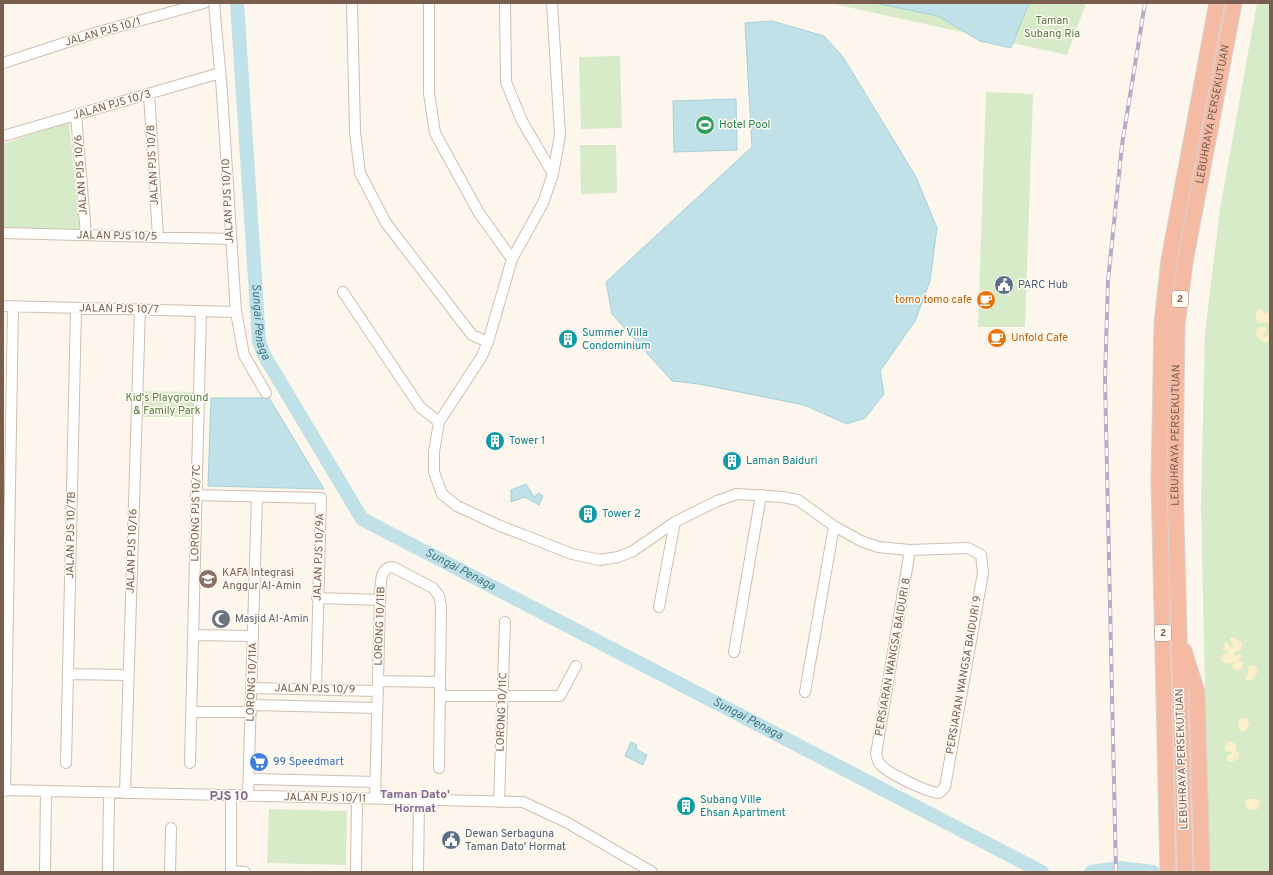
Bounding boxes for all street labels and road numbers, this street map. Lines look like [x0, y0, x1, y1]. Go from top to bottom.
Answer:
street label: JALAN PJS 10/1 [63, 14, 143, 50]
street label: LEBUHRAYA PERSEKUTUAN [1193, 44, 1233, 185]
street label: JALAN PJS 10/3 [71, 87, 153, 123]
street label: JALAN PJS 10/8 [144, 124, 162, 206]
street label: JALAN PJS 10/6 [71, 134, 91, 216]
street label: JALAN PJS 10/10 [219, 158, 237, 244]
street label: JALAN PJS 10/5 [76, 228, 158, 244]
road number: 2 [1172, 291, 1188, 307]
street label: JALAN PJS 10/7 [79, 301, 159, 317]
street label: LEBUHRAYA PERSEKUTUAN [1168, 364, 1183, 506]
street label: LORONG PJS 10/7C [188, 464, 204, 562]
street label: JALAN PJS 10/7B [63, 491, 79, 579]
street label: JALAN PJS 10/16 [124, 508, 140, 594]
street label: JALAN PJS 10/9A [310, 513, 328, 601]
street label: PERSIARAN WANGSA BAIDURI 8 [872, 577, 914, 737]
street label: LORONG 10/11B [372, 586, 388, 666]
street label: PERSIARAN WANGSA BAIDURI 9 [943, 595, 985, 755]
road number: 2 [1155, 625, 1171, 641]
street label: LORONG 10/11A [244, 642, 260, 722]
street label: LORONG 10/11C [494, 672, 510, 752]
street label: JALAN PJS 10/9 [275, 681, 355, 697]
street label: LEBUHRAYA PERSEKUTUAN [1173, 688, 1191, 830]
street label: JALAN PJS 10/11 [284, 790, 366, 806]

